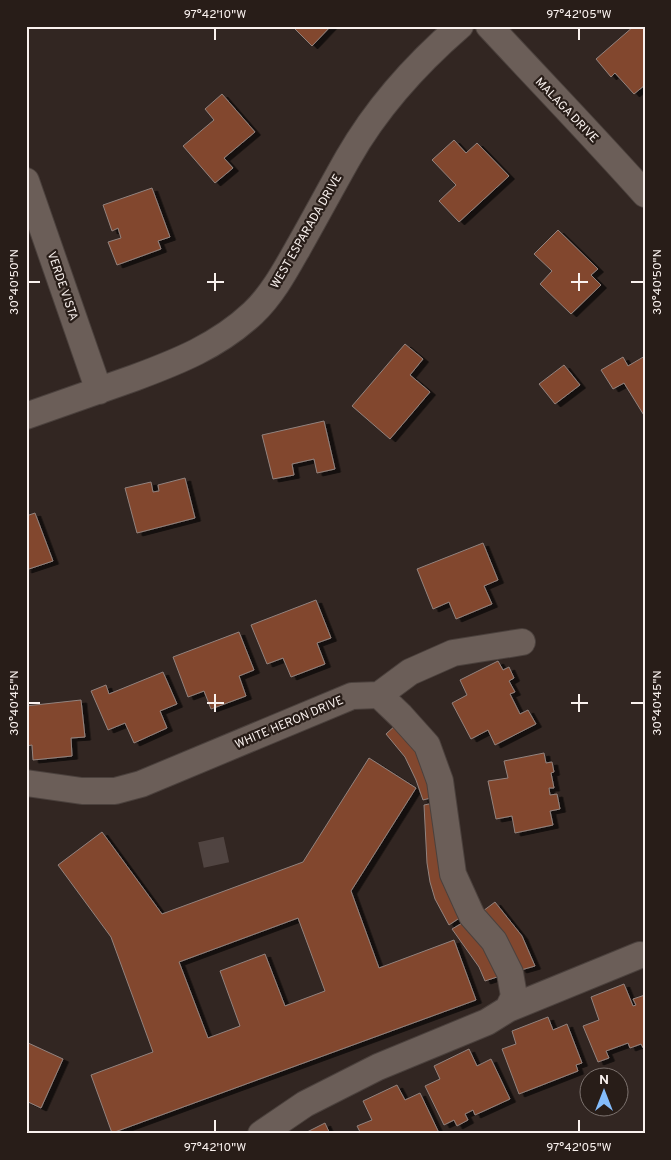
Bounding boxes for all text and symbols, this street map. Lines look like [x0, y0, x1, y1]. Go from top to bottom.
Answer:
text: 97°42'10"W [184, 7, 246, 23]
text: 97°42'05"W [546, 7, 612, 23]
street label: MALAGA DRIVE [531, 75, 601, 147]
street label: WEST ESPARADA DRIVE [267, 171, 346, 292]
text: 30°40'50"N [7, 249, 23, 315]
text: 30°40'50"N [650, 249, 666, 315]
street label: VERDE VISTA [43, 250, 81, 323]
text: 30°40'45"N [7, 670, 23, 736]
text: 30°40'45"N [650, 670, 666, 736]
street label: WHITE HERON DRIVE [233, 693, 346, 753]
north arrow [578, 1068, 628, 1118]
text: N [599, 1072, 609, 1089]
text: 97°42'10"W [184, 1140, 246, 1156]
text: 97°42'05"W [546, 1140, 612, 1156]

